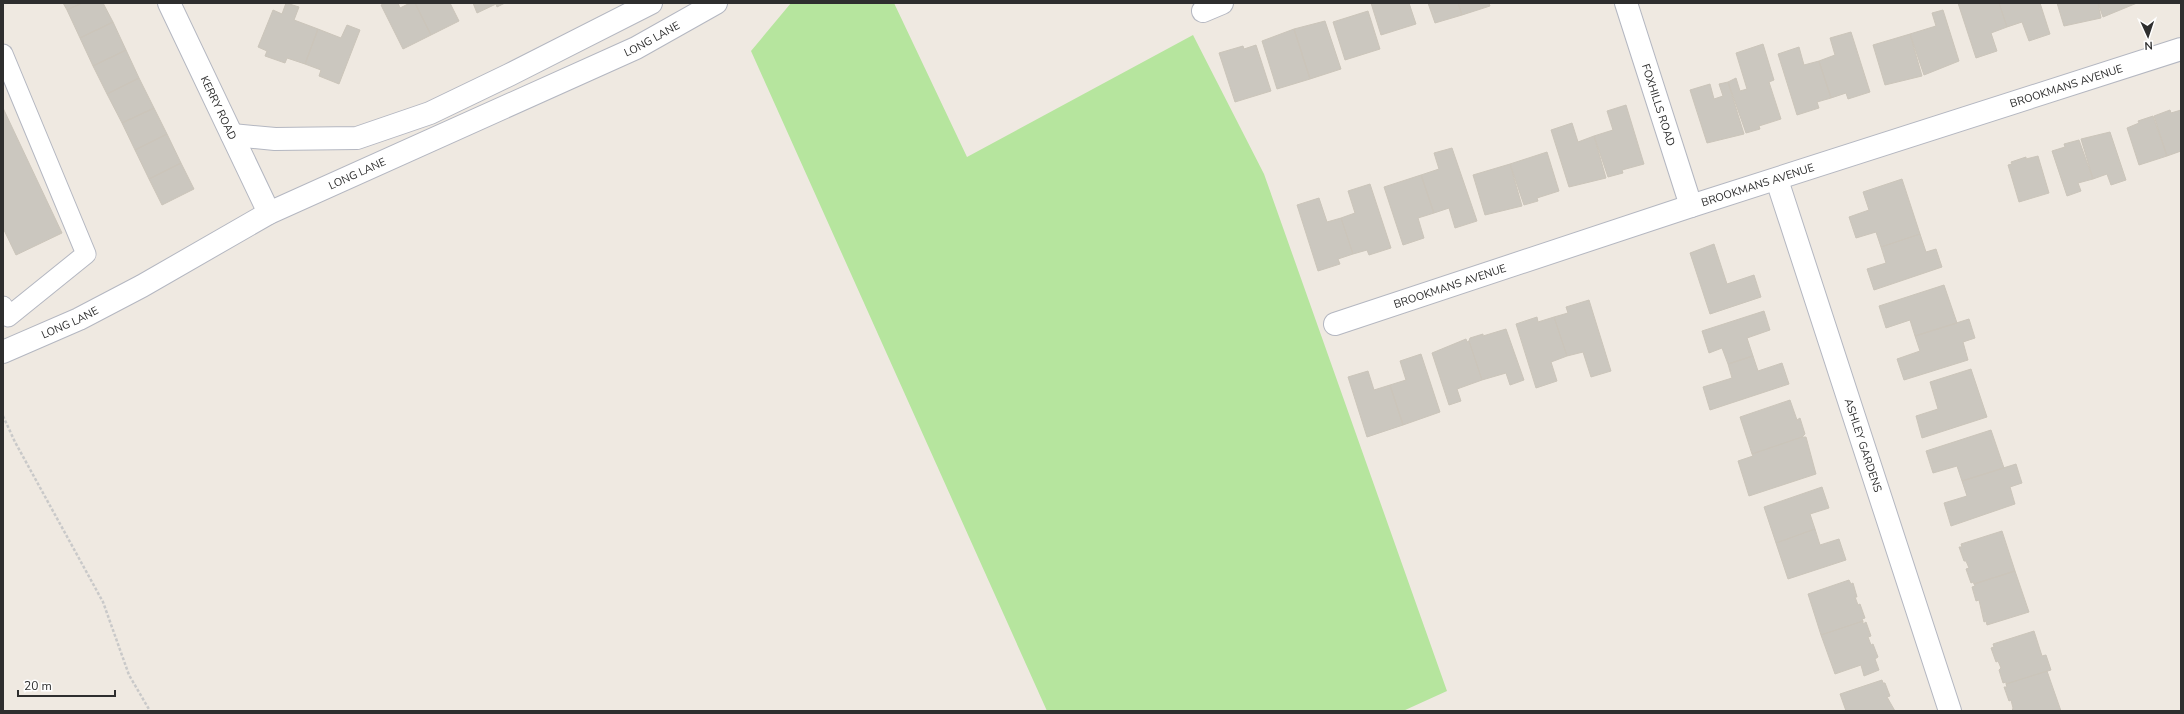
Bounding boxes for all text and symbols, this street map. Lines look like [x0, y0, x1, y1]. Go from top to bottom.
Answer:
north arrow [2128, 16, 2168, 56]
street label: LONG LANE [622, 18, 682, 60]
text: N [2144, 38, 2153, 53]
street label: BROOKMANS AVENUE [2008, 61, 2124, 111]
street label: FOXHILLS ROAD [1638, 62, 1679, 148]
street label: KERRY ROAD [197, 73, 241, 142]
street label: LONG LANE [326, 154, 388, 193]
street label: BROOKMANS AVENUE [1699, 160, 1816, 210]
street label: BROOKMANS AVENUE [1392, 260, 1508, 312]
street label: LONG LANE [39, 303, 101, 342]
street label: ASHLEY GARDENS [1841, 397, 1886, 494]
scale bar [18, 672, 115, 698]
text: 20 m [24, 678, 52, 694]

